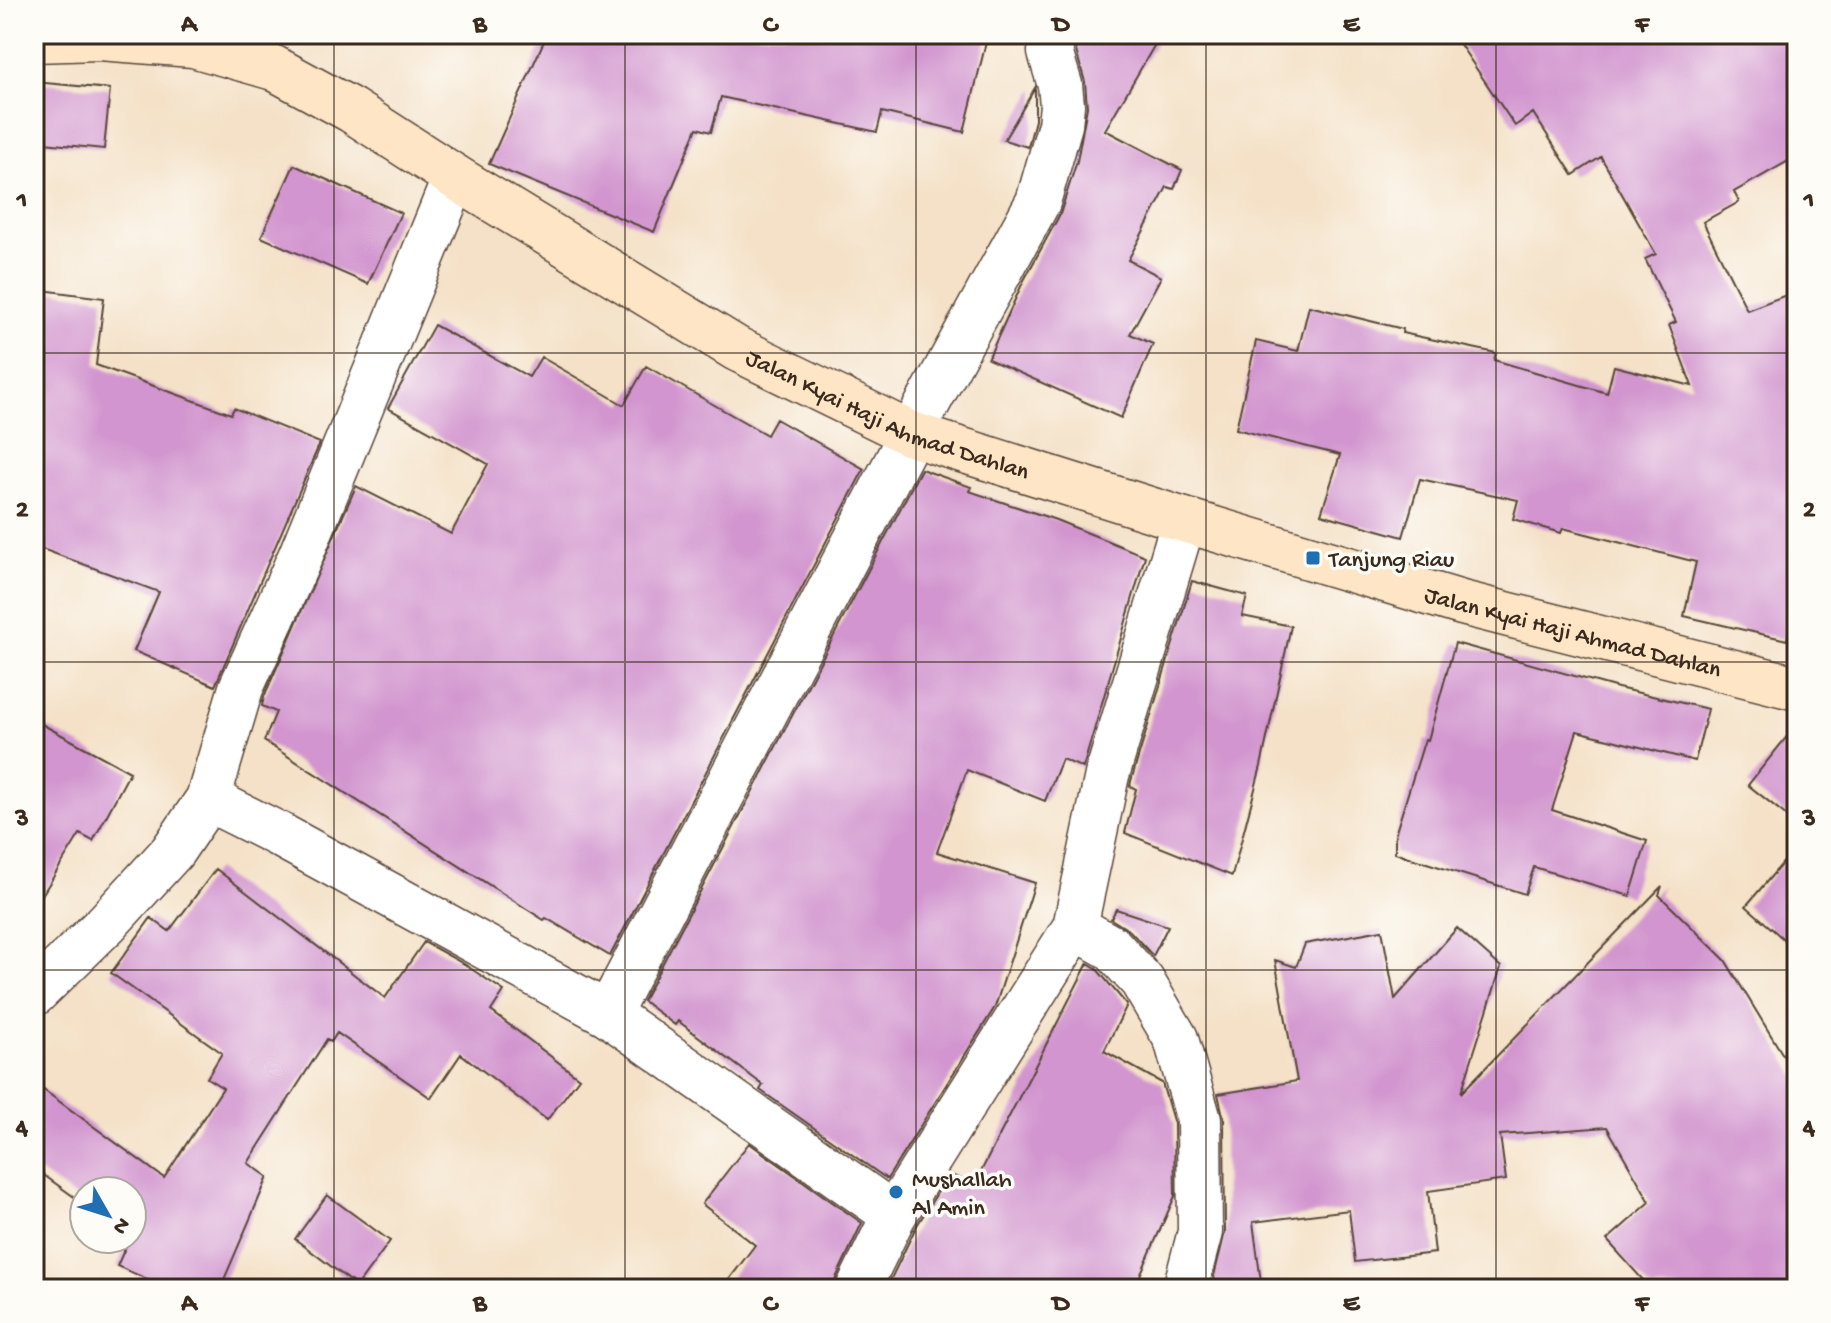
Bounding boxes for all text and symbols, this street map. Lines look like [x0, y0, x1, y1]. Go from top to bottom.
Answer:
text: A [180, 11, 198, 42]
text: B [472, 11, 488, 42]
text: C [763, 11, 780, 42]
text: D [1051, 11, 1071, 42]
text: E [1343, 11, 1361, 42]
text: F [1634, 11, 1650, 42]
text: 1 [16, 187, 27, 218]
text: 1 [1803, 187, 1814, 218]
street label: Jalan Kyai Haji Ahmad Dahlan [740, 345, 1033, 488]
text: 2 [16, 496, 29, 527]
text: 2 [1803, 496, 1816, 527]
place label: Tanjung Riau [1327, 547, 1454, 576]
marker: Tanjung Riau [1304, 549, 1322, 567]
street label: Jalan Kyai Haji Ahmad Dahlan [1421, 582, 1724, 686]
text: 3 [14, 805, 29, 836]
text: 3 [1801, 805, 1816, 836]
text: 4 [15, 1114, 29, 1145]
text: 4 [1802, 1114, 1816, 1145]
place label: Mushallah Al Amin [912, 1167, 1012, 1224]
north arrow [68, 1175, 148, 1255]
marker: Mushallah Al Amin [887, 1183, 905, 1201]
text: N [106, 1211, 135, 1239]
text: A [180, 1290, 198, 1321]
text: B [472, 1290, 488, 1321]
text: C [763, 1290, 780, 1321]
text: D [1051, 1290, 1071, 1321]
text: E [1343, 1290, 1361, 1321]
text: F [1634, 1290, 1650, 1321]

